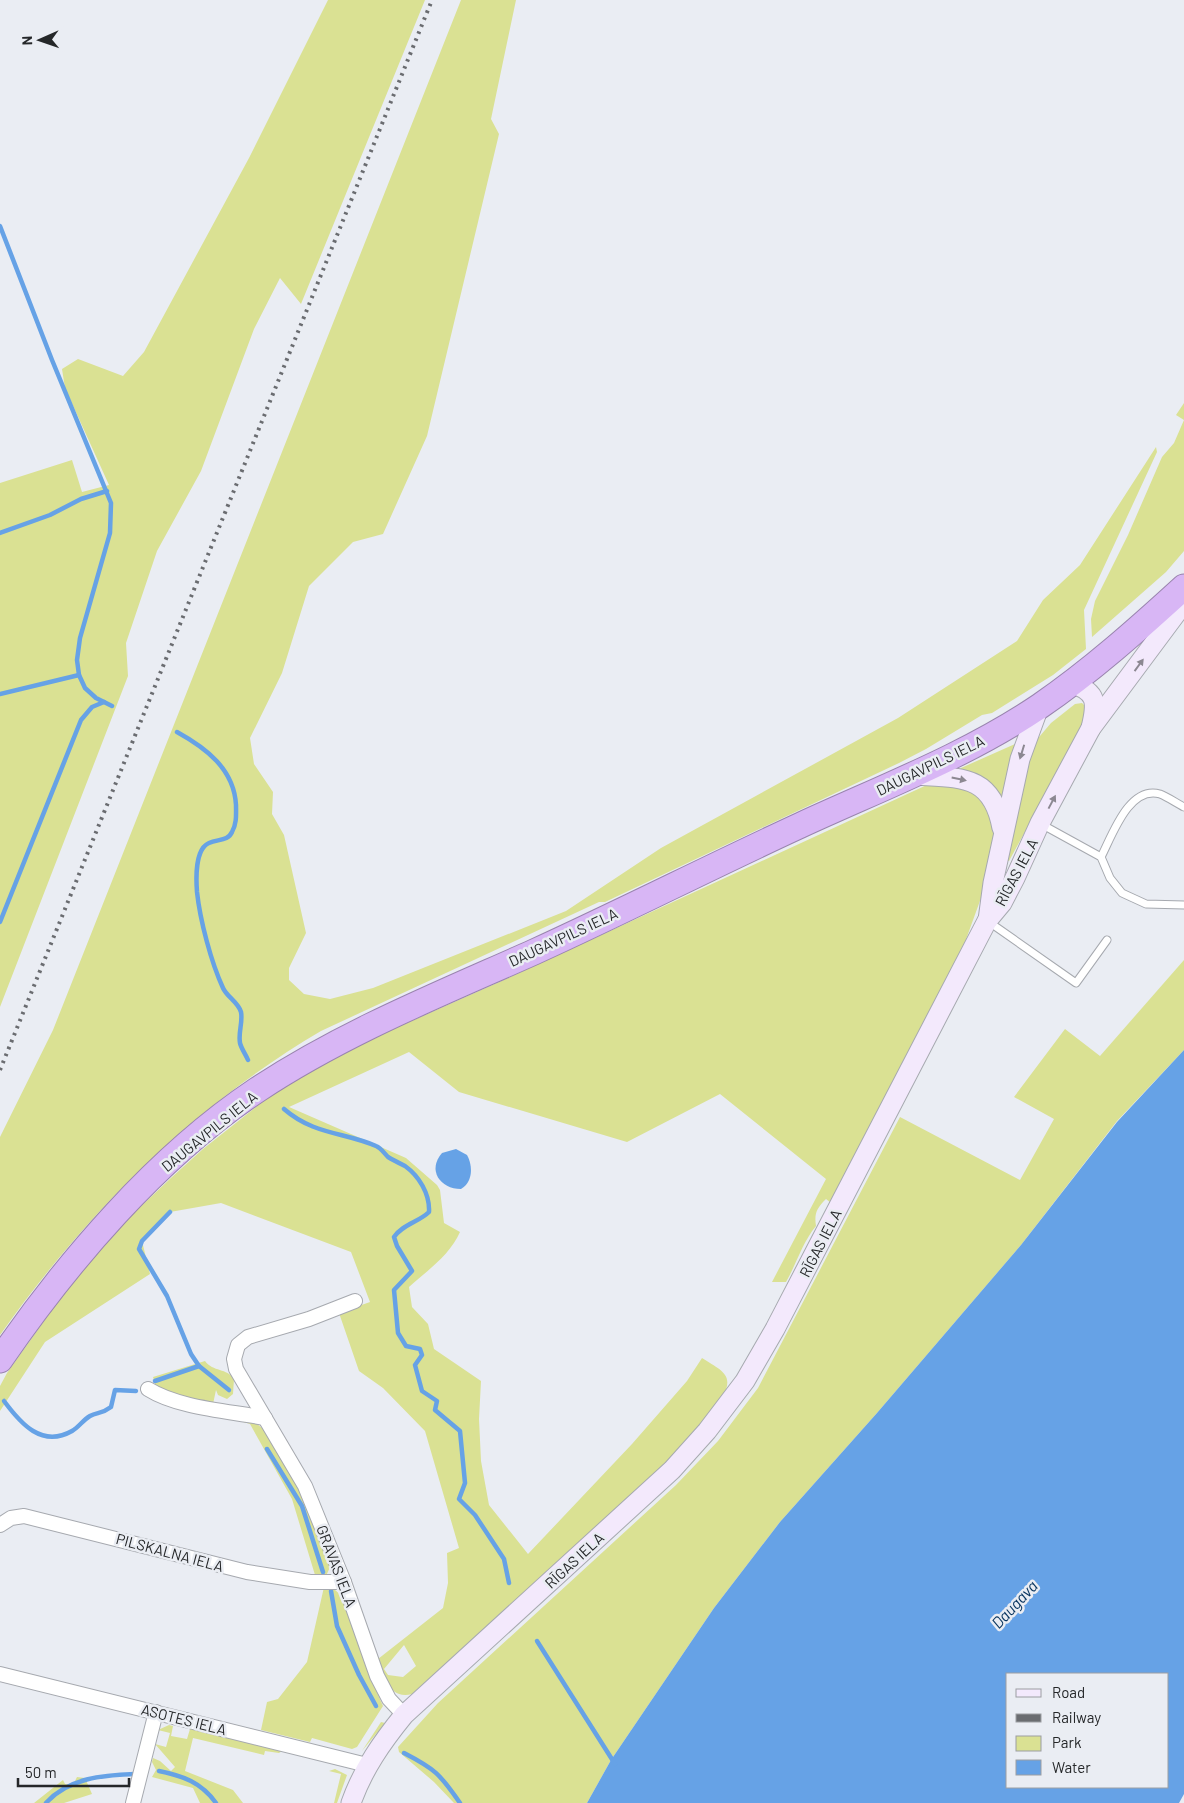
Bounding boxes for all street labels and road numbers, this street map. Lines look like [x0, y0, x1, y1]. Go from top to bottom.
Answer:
street label: DAUGAVPILS IELA [873, 731, 987, 799]
street label: RĪGAS IELA [991, 835, 1041, 909]
street label: DAUGAVPILS IELA [506, 904, 620, 970]
street label: DAUGAVPILS IELA [158, 1087, 260, 1175]
street label: RĪGAS IELA [795, 1206, 845, 1280]
street label: GRAVAS IELA [313, 1522, 361, 1610]
street label: RĪGAS IELA [541, 1528, 607, 1592]
street label: PILSKALNA IELA [114, 1529, 226, 1575]
street label: ASOTES IELA [140, 1700, 228, 1738]

